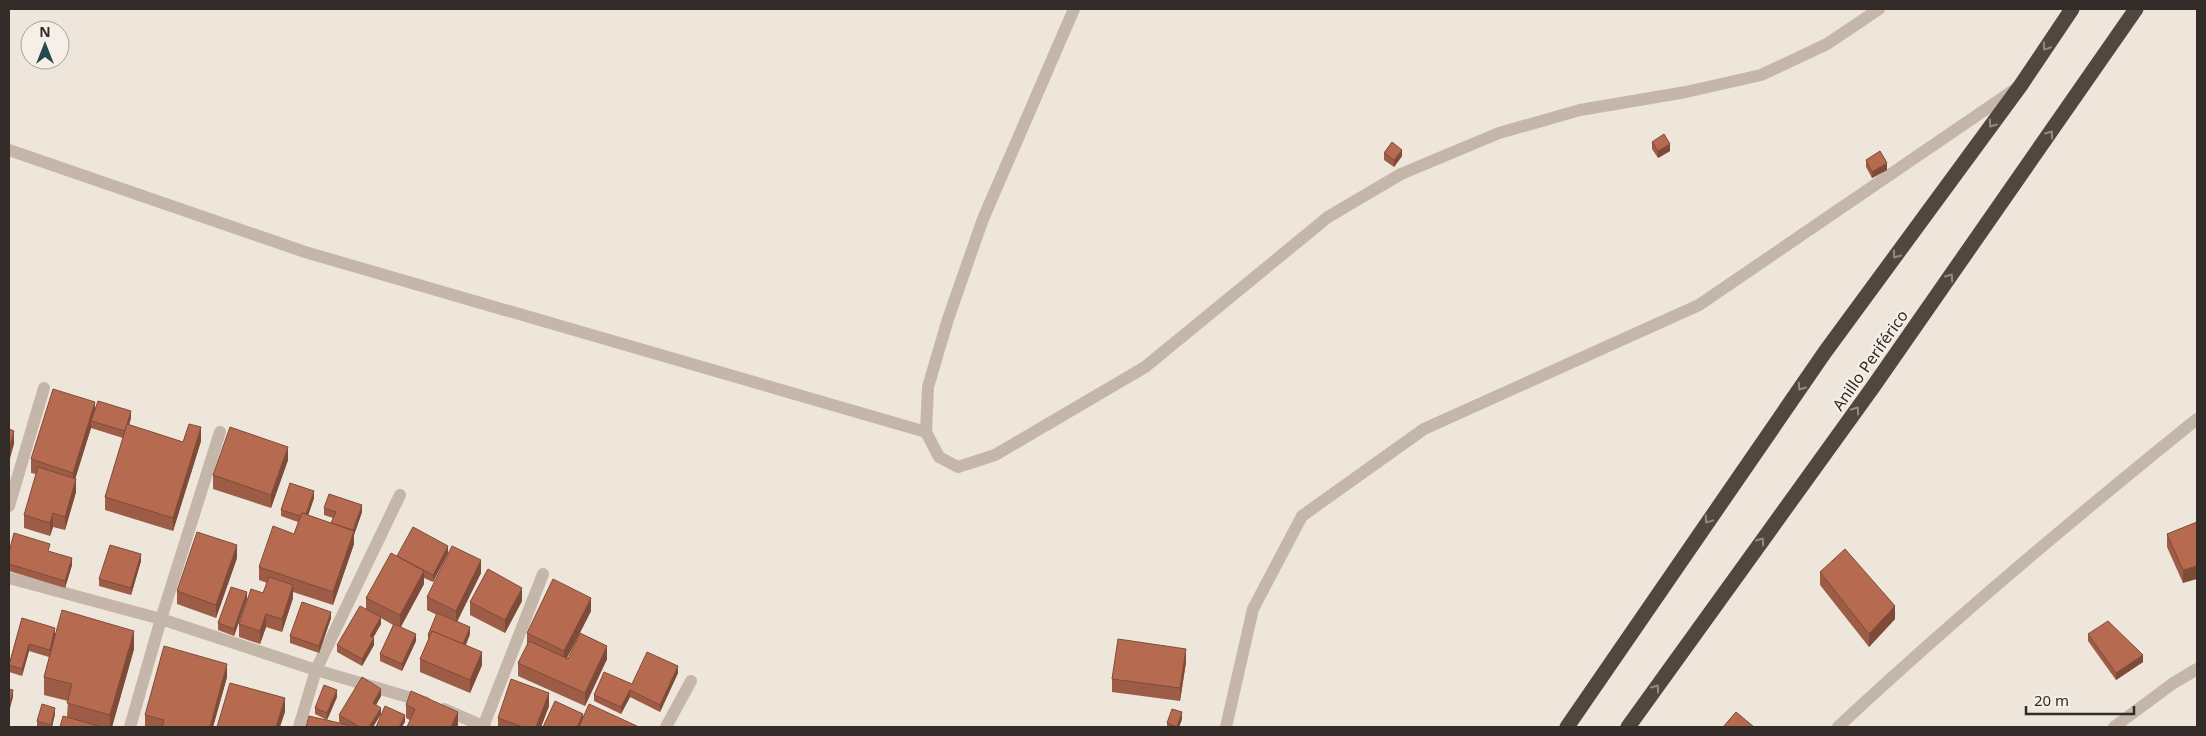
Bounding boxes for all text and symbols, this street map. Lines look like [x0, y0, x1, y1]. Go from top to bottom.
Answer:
north arrow [20, 20, 70, 70]
text: N [39, 22, 51, 41]
one-way arrow [2043, 41, 2052, 50]
one-way arrow [1989, 118, 1998, 128]
one-way arrow [2044, 130, 2053, 140]
one-way arrow [1893, 249, 1902, 259]
one-way arrow [1944, 273, 1953, 283]
street label: Anillo Periférico [1827, 305, 1913, 415]
one-way arrow [1798, 381, 1807, 391]
one-way arrow [1850, 406, 1859, 415]
one-way arrow [1705, 515, 1714, 524]
one-way arrow [1755, 538, 1765, 547]
scale bar [2026, 684, 2134, 716]
one-way arrow [1651, 685, 1659, 694]
text: 20 m [2034, 690, 2069, 710]

